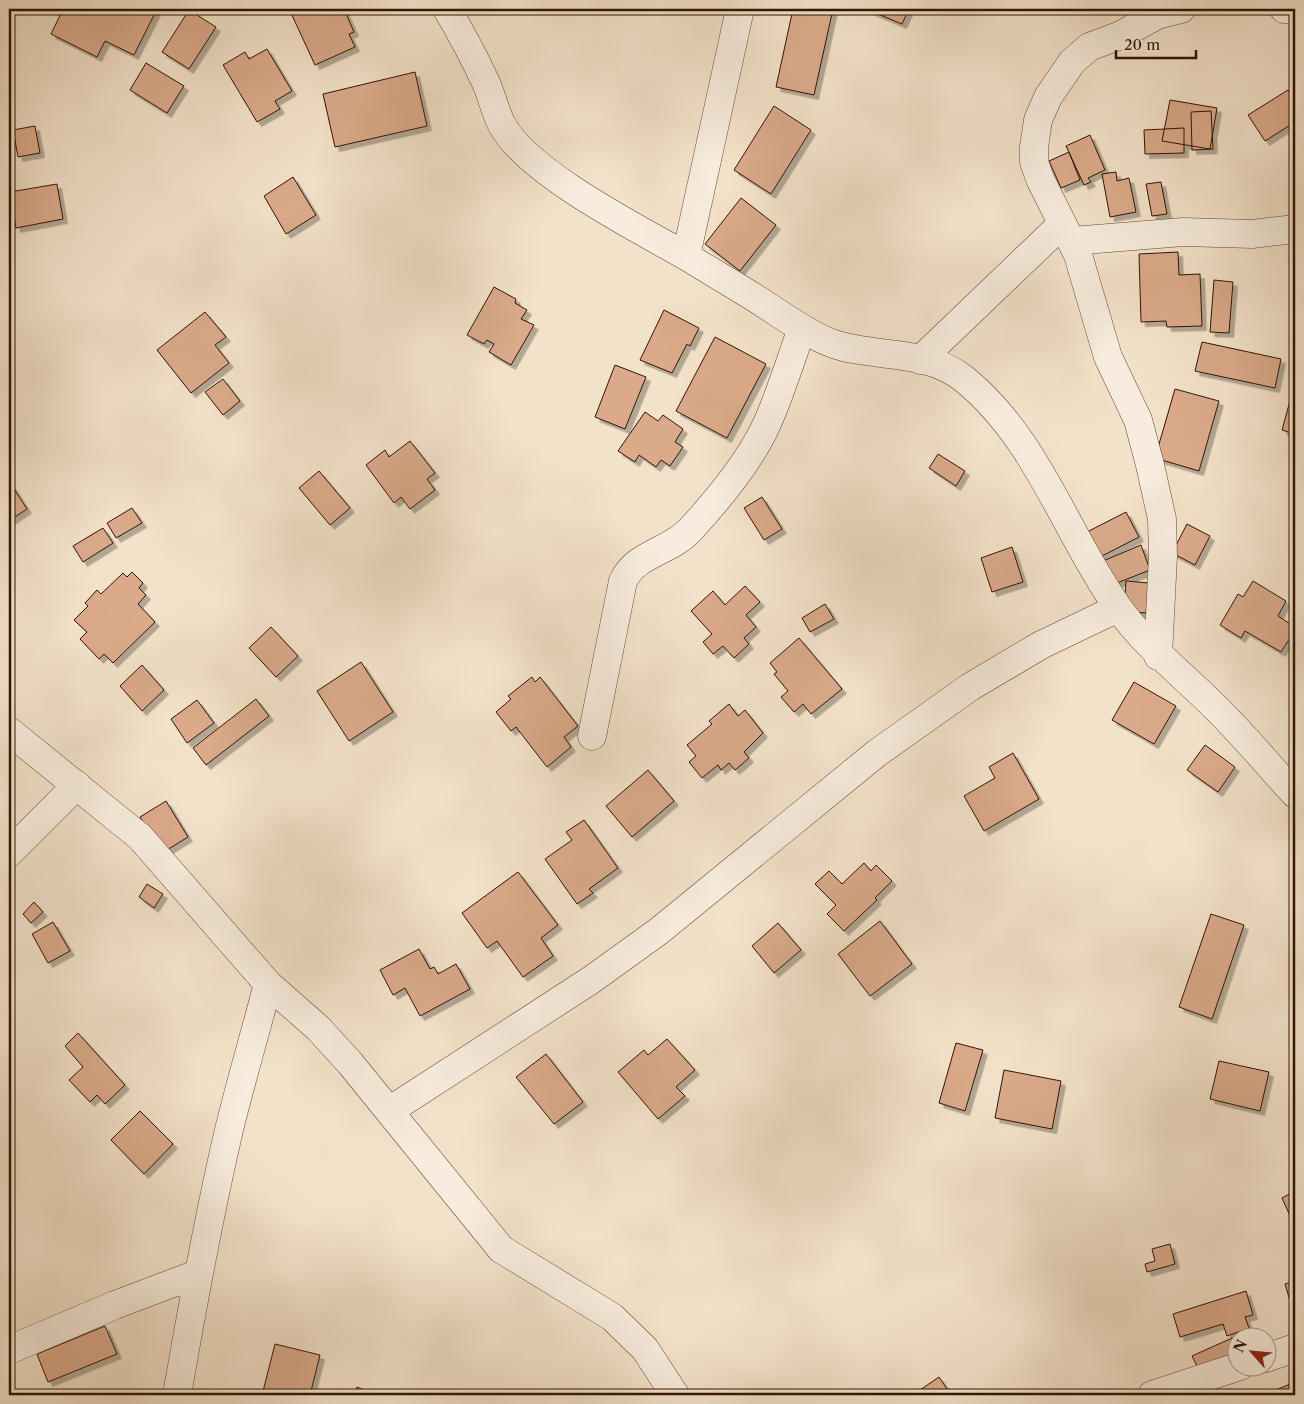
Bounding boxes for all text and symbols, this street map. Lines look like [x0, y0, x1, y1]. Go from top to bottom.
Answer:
scale bar [1116, 28, 1196, 60]
text: 20 m [1124, 35, 1160, 54]
north arrow [1226, 1326, 1276, 1376]
text: N [1230, 1337, 1251, 1356]

